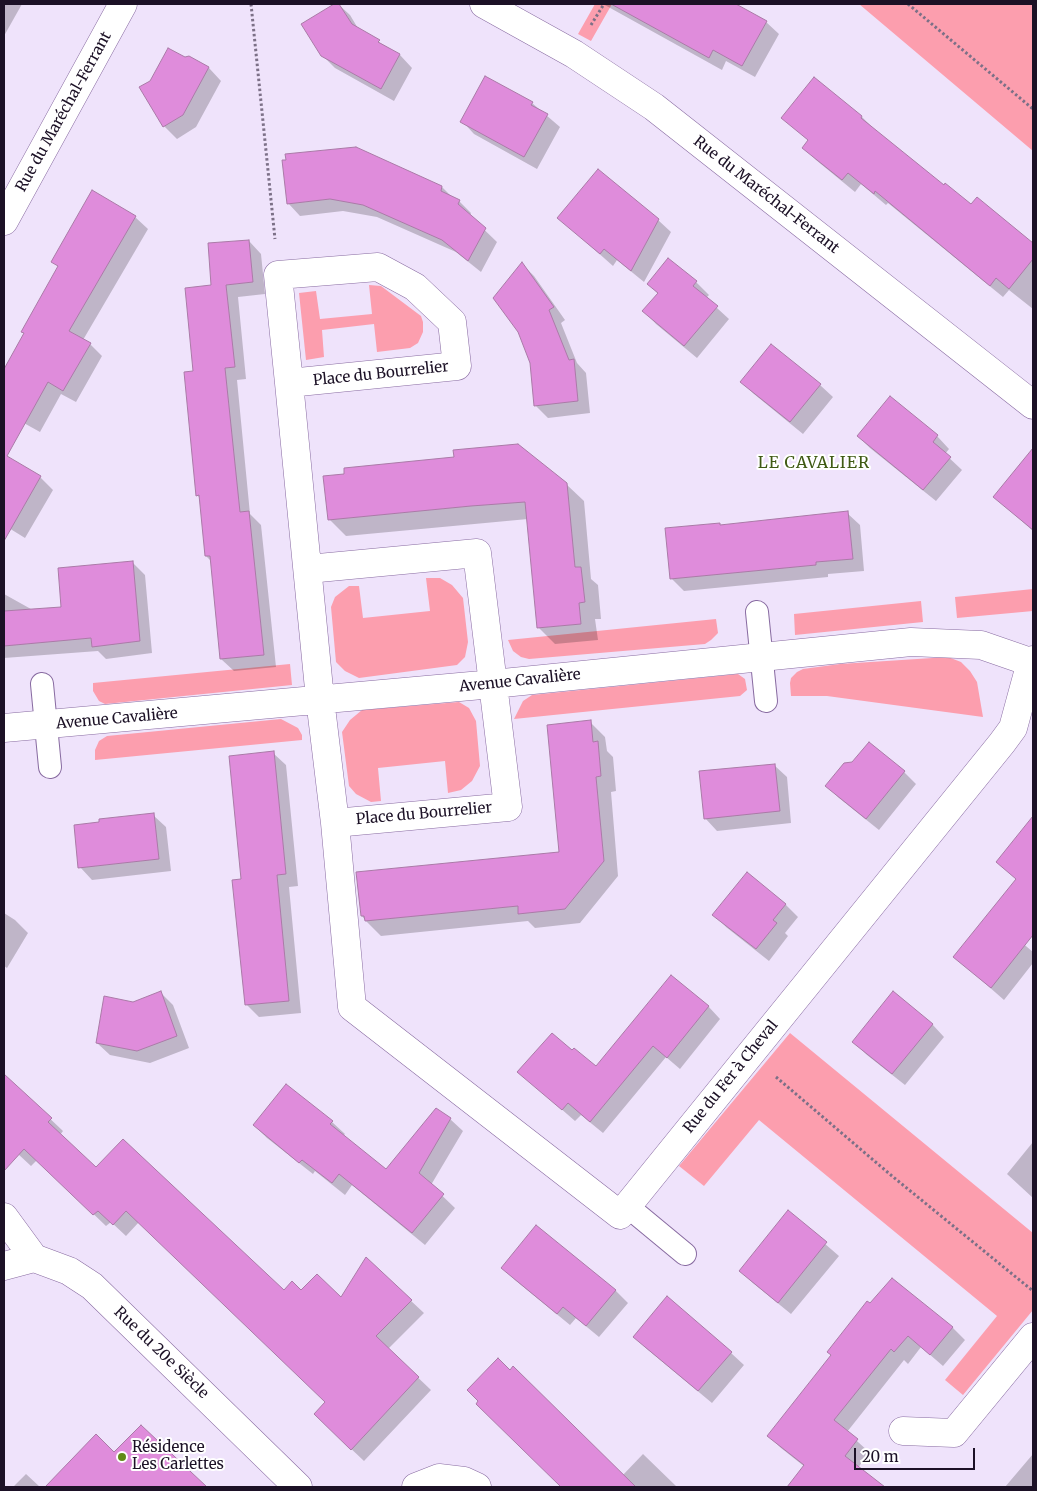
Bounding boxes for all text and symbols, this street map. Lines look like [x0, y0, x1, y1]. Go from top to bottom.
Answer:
street label: Rue du Maréchal-Ferrant [12, 29, 116, 195]
street label: Rue du Maréchal-Ferrant [689, 132, 843, 258]
street label: Place du Bourrelier [312, 358, 450, 390]
district label: LE CAVALIER [756, 453, 872, 473]
street label: Avenue Cavalière [458, 666, 582, 696]
street label: Avenue Cavalière [55, 705, 179, 733]
street label: Place du Bourrelier [355, 799, 493, 829]
street label: Rue du Fer à Cheval [680, 1017, 782, 1137]
street label: Rue du 20e Siècle [110, 1303, 212, 1403]
scale bar [857, 1438, 978, 1470]
place label: Résidence Les Carlettes [132, 1439, 224, 1474]
text: 20 m [862, 1447, 899, 1466]
marker: Résidence Les Carlettes [116, 1451, 128, 1463]

